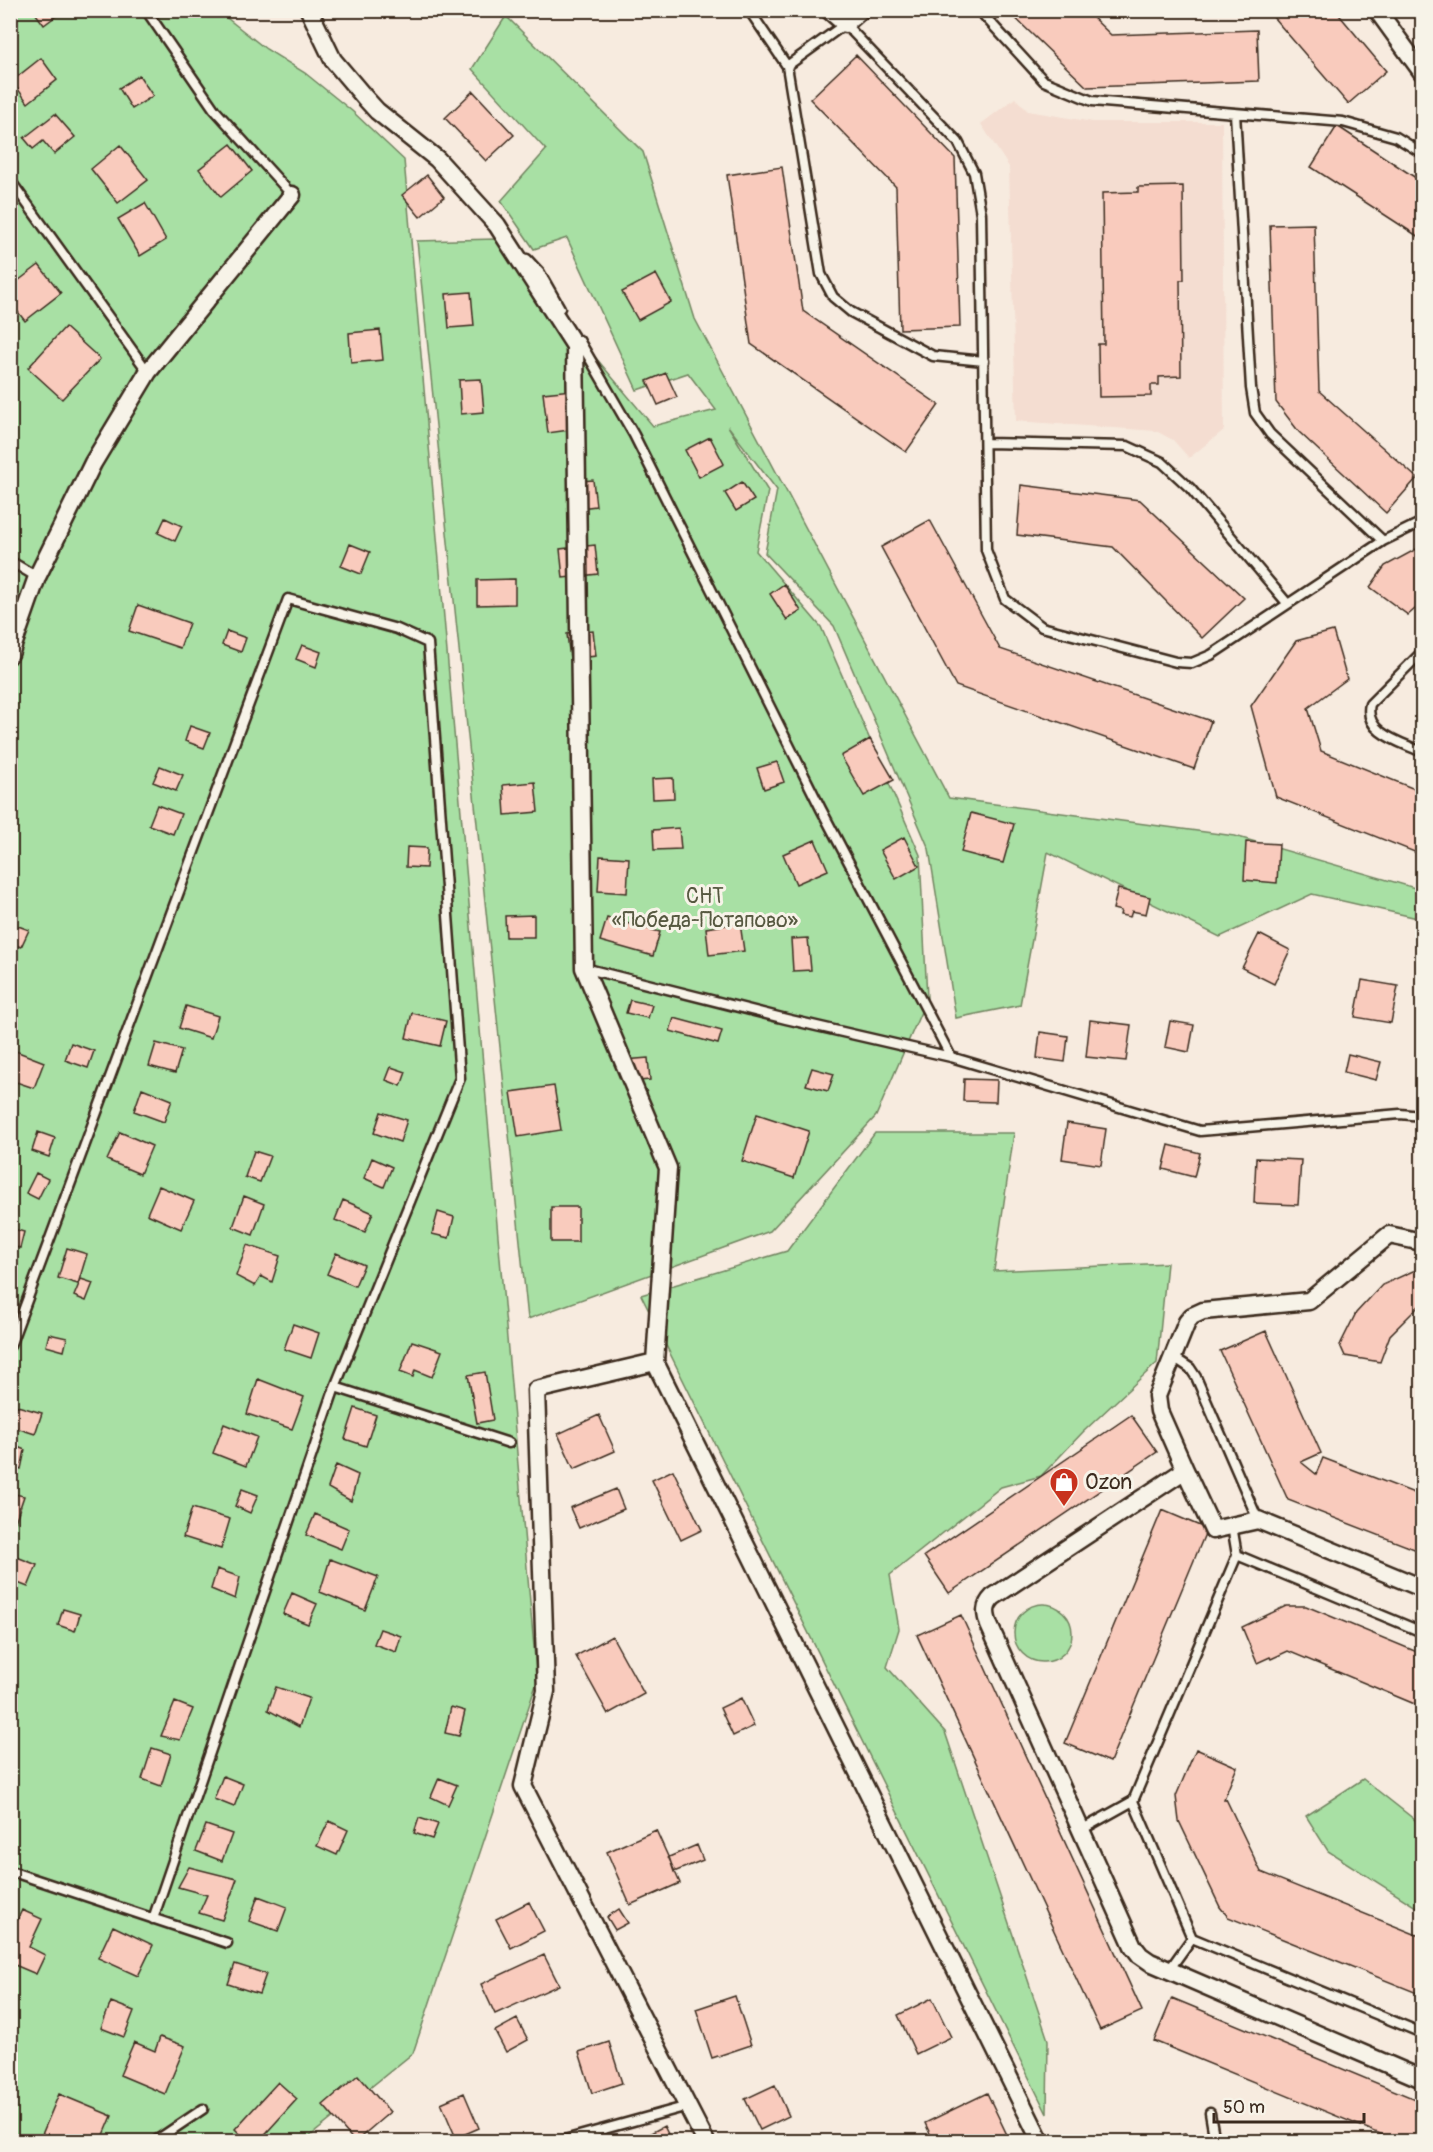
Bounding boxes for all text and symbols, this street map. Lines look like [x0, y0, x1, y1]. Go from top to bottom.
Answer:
park label: СНТ «Победа-Потапово» [612, 883, 799, 934]
shop icon: Ozon [1048, 1466, 1080, 1508]
place label: Ozon [1085, 1469, 1132, 1496]
scale bar [1214, 2086, 1364, 2124]
text: 50 m [1223, 2096, 1265, 2119]

